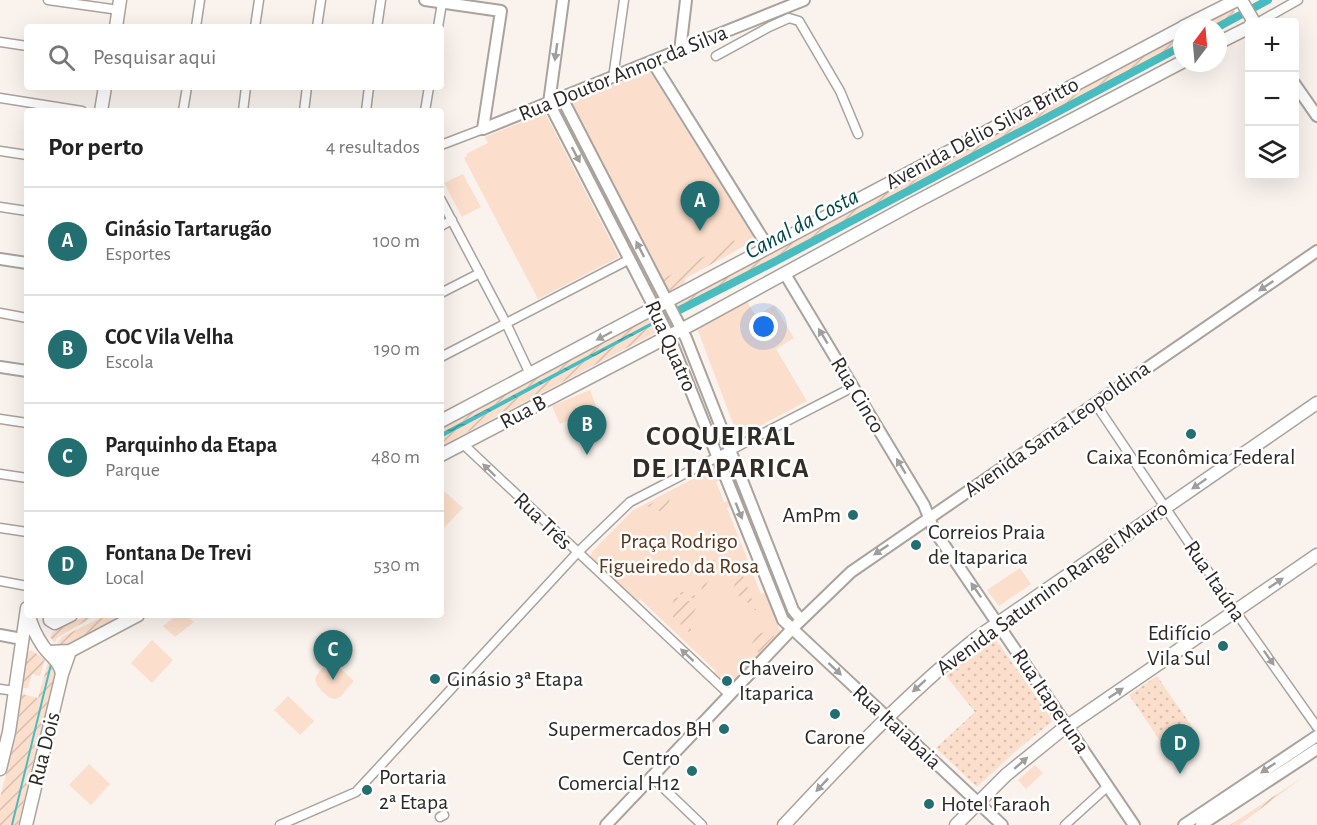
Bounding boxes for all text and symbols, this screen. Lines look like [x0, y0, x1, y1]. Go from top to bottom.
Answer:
north arrow [1173, 18, 1227, 72]
map controls [1245, 18, 1299, 180]
button: + [1245, 18, 1299, 72]
street label: Rua Doutor Annor da Silva [516, 21, 730, 125]
search box [24, 24, 444, 90]
icon: search [45, 41, 78, 74]
one-way arrow [551, 42, 560, 61]
text: Pesquisar aqui [93, 46, 216, 68]
button: − [1245, 72, 1299, 126]
street label: Avenida Délio Silva Britto [882, 73, 1082, 193]
button: layers [1245, 126, 1299, 180]
text: Por perto [48, 134, 144, 160]
text: 4 resultados [326, 137, 420, 157]
one-way arrow [571, 147, 581, 164]
pin: A [680, 182, 720, 231]
water label: Canal da Costa [741, 184, 863, 264]
text: Ginásio Tartarugão [105, 218, 272, 240]
text: A [62, 231, 74, 251]
text: 100 m [373, 231, 420, 251]
one-way arrow [635, 240, 645, 257]
text: Esportes [105, 244, 171, 264]
one-way arrow [1258, 280, 1274, 292]
street label: Rua Quatro [641, 297, 701, 395]
your location [749, 312, 778, 341]
text: COC Vila Velha [105, 326, 234, 348]
one-way arrow [817, 328, 828, 344]
one-way arrow [595, 331, 612, 341]
text: B [62, 339, 73, 359]
text: 190 m [374, 339, 420, 359]
text: Escola [105, 352, 154, 372]
street label: Rua Cinco [827, 353, 889, 437]
street label: Avenida Santa Leopoldina [960, 357, 1154, 501]
street label: Rua B [496, 391, 550, 433]
pin: B [568, 406, 606, 455]
district label: COQUEIRAL DE ITAPARICA [632, 423, 810, 483]
marker: Caixa Econômica Federal [1184, 427, 1198, 441]
text: Parquinho da Etapa [105, 434, 277, 456]
place label: Caixa Econômica Federal [1087, 446, 1295, 468]
text: C [62, 447, 73, 467]
text: 480 m [371, 447, 420, 467]
one-way arrow [895, 458, 906, 474]
text: Parque [105, 460, 160, 480]
one-way arrow [482, 463, 496, 477]
one-way arrow [1191, 478, 1208, 489]
street label: Rua Três [510, 488, 576, 554]
street label: Avenida Saturnino Rangel Mauro [932, 497, 1172, 679]
one-way arrow [734, 503, 744, 521]
place label: AmPm [783, 504, 841, 526]
marker: AmPm [846, 508, 860, 522]
place label: Correios Praia de Itaparica [928, 521, 1045, 568]
park label: Praça Rodrigo Figueiredo da Rosa [598, 530, 760, 577]
street label: Rua Itaúna [1180, 537, 1250, 625]
marker: Correios Praia de Itaparica [909, 538, 923, 552]
text: Fontana De Trevi [105, 542, 252, 564]
one-way arrow [873, 544, 889, 556]
text: D [61, 555, 74, 575]
text: 530 m [374, 555, 420, 575]
text: Local [105, 568, 145, 588]
one-way arrow [1268, 578, 1284, 589]
one-way arrow [971, 582, 982, 598]
place label: Edifício Vila Sul [1147, 622, 1211, 669]
pin: C [314, 630, 352, 680]
marker: Edifício Vila Sul [1216, 639, 1230, 653]
street label: Rua Itaperuna [1008, 645, 1094, 757]
one-way arrow [680, 649, 695, 662]
one-way arrow [1263, 650, 1275, 666]
place label: Chaveiro Itaparica [739, 657, 814, 704]
one-way arrow [827, 662, 842, 676]
place label: Ginásio 3ª Etapa [447, 668, 583, 690]
marker: Ginásio 3ª Etapa [428, 672, 442, 686]
marker: Chaveiro Itaparica [720, 674, 734, 688]
one-way arrow [913, 678, 927, 692]
street label: Rua Itaiabaia [849, 681, 945, 773]
one-way arrow [1107, 687, 1123, 699]
marker: Carone [828, 707, 842, 721]
street label: Rua Dois [24, 710, 64, 788]
place label: Supermercados BH [548, 718, 712, 740]
marker: Supermercados BH [717, 722, 731, 736]
pin: D [1160, 724, 1200, 774]
place label: Carone [805, 726, 865, 748]
place label: Centro Comercial H12 [558, 747, 680, 794]
one-way arrow [1013, 757, 1028, 770]
one-way arrow [1261, 762, 1277, 774]
marker: Centro Comercial H12 [685, 764, 699, 778]
place label: Portaria 2ª Etapa [379, 766, 448, 813]
one-way arrow [815, 778, 829, 792]
marker: Portaria 2ª Etapa [360, 783, 374, 797]
place label: Hotel Faraoh [941, 793, 1050, 815]
marker: Hotel Faraoh [922, 797, 936, 811]

